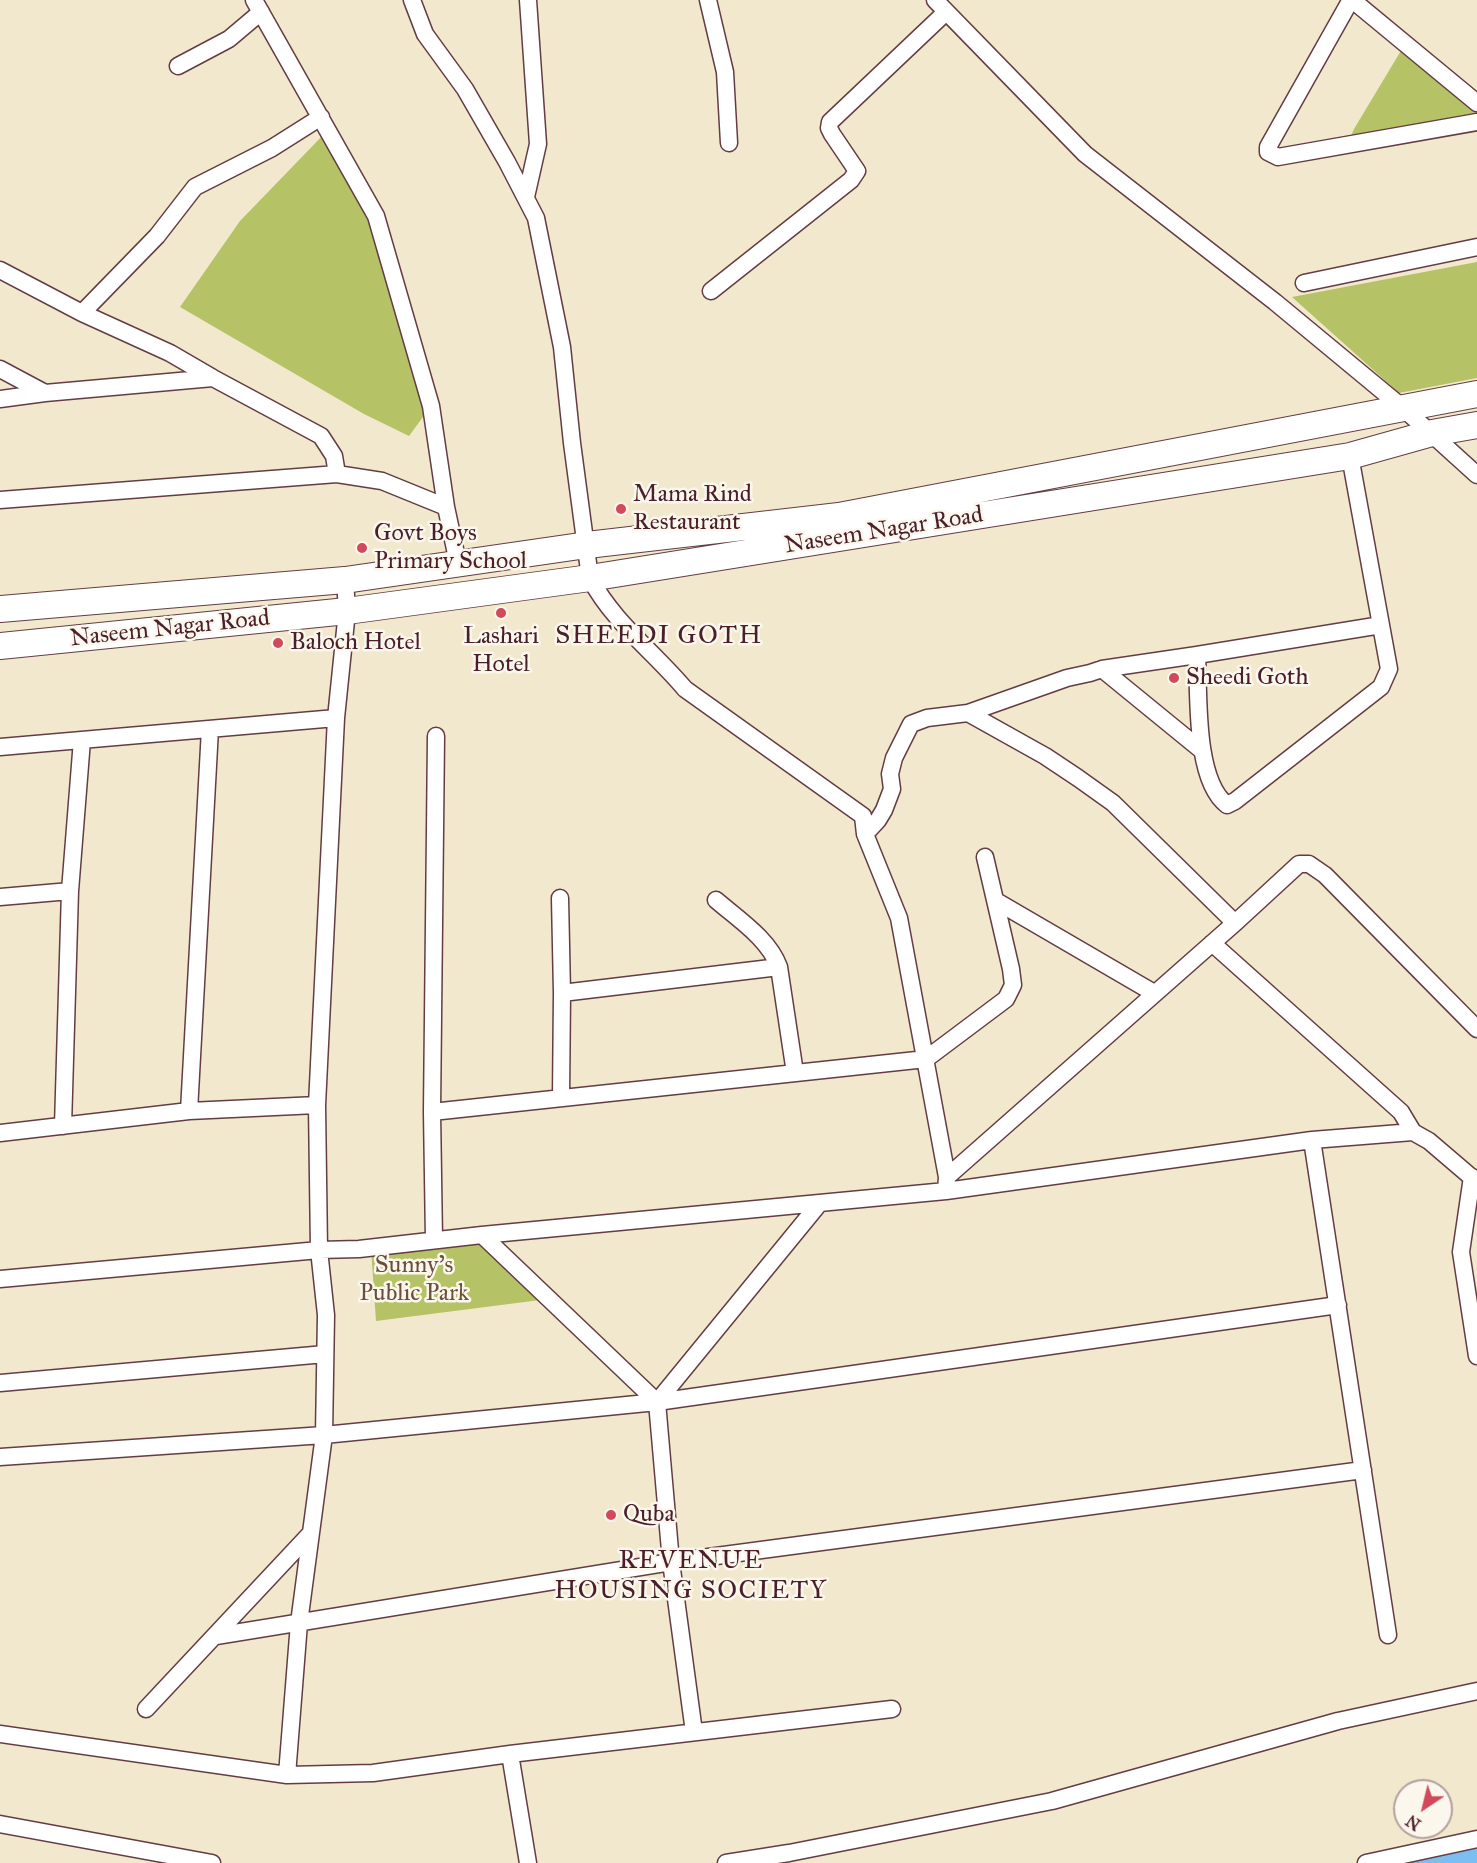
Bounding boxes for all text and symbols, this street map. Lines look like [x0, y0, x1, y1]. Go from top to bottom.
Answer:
place label: Mama Rind Restaurant [633, 481, 752, 537]
street label: Naseem Nagar Road [783, 501, 985, 561]
marker: Mama Rind Restaurant [614, 502, 628, 516]
place label: Govt Boys Primary School [374, 520, 527, 576]
marker: Govt Boys Primary School [355, 541, 369, 555]
street label: Naseem Nagar Road [69, 604, 271, 654]
marker: Lashari Hotel [494, 606, 508, 620]
district label: SHEEDI GOTH [555, 621, 763, 653]
place label: Lashari Hotel [463, 623, 539, 679]
place label: Baloch Hotel [290, 629, 421, 657]
marker: Baloch Hotel [271, 636, 285, 650]
place label: Sheedi Goth [1186, 664, 1309, 692]
marker: Sheedi Goth [1167, 671, 1181, 685]
park label: Sunny's Public Park [359, 1252, 469, 1308]
place label: Quba [623, 1501, 675, 1529]
marker: Quba [604, 1508, 618, 1522]
district label: REVENUE HOUSING SOCIETY [554, 1546, 828, 1607]
north arrow [1393, 1779, 1453, 1839]
text: N [1403, 1811, 1425, 1834]

